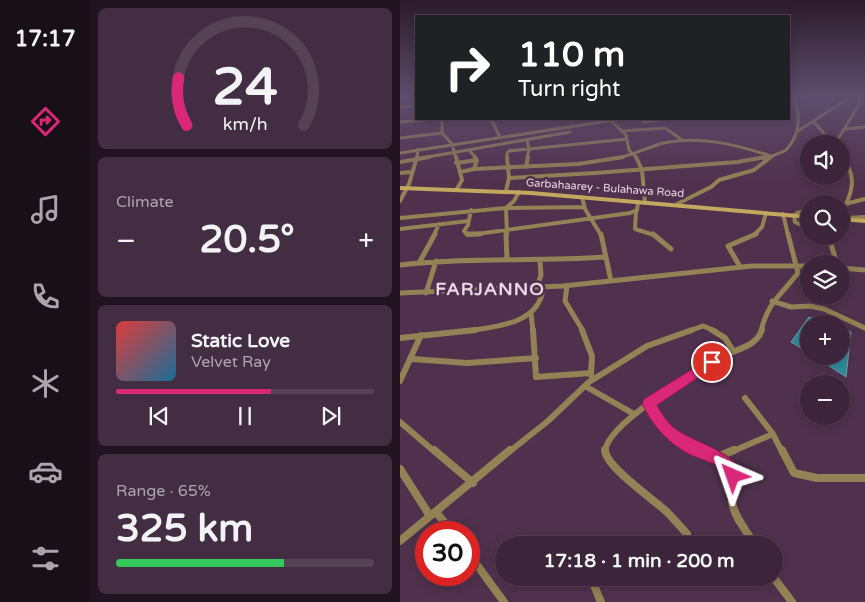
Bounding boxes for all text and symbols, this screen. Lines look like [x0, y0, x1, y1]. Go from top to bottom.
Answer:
text: 17:17 [15, 26, 75, 52]
text: 110 m [518, 34, 625, 76]
icon: right [435, 35, 500, 100]
text: 24 [212, 56, 278, 119]
text: Turn right [518, 76, 620, 102]
icon: directions [28, 104, 63, 139]
text: km/h [223, 114, 267, 135]
map controls [800, 135, 850, 425]
button: sound [800, 135, 850, 185]
street label: Garbahaarey - Bulahawa Road [525, 176, 685, 200]
icon: music [28, 192, 63, 227]
text: Climate [116, 192, 174, 212]
button: search [800, 195, 850, 245]
text: 20.5° [200, 217, 295, 263]
text: − [116, 224, 136, 258]
text: + [358, 224, 374, 258]
button: layers [800, 255, 850, 305]
district label: FARJANNO [435, 278, 545, 300]
icon: phone [28, 279, 63, 314]
button: + [800, 315, 850, 365]
text: Static Love [191, 330, 290, 352]
pin [691, 341, 733, 383]
icon: arrive [698, 348, 726, 376]
text: Velvet Ray [191, 352, 271, 372]
icon: climate [28, 366, 63, 401]
button: − [800, 375, 850, 425]
icon: previous [145, 402, 173, 430]
icon: pause [231, 402, 259, 430]
icon: next [317, 402, 345, 430]
position arrow [706, 449, 758, 501]
icon: car [28, 454, 63, 489]
text: Range · 65% [116, 481, 211, 501]
text: 325 km [116, 506, 253, 552]
speed limit sign: 30 [415, 521, 480, 586]
icon: filters [28, 541, 63, 576]
text: 17:18 · 1 min · 200 m [543, 550, 735, 572]

